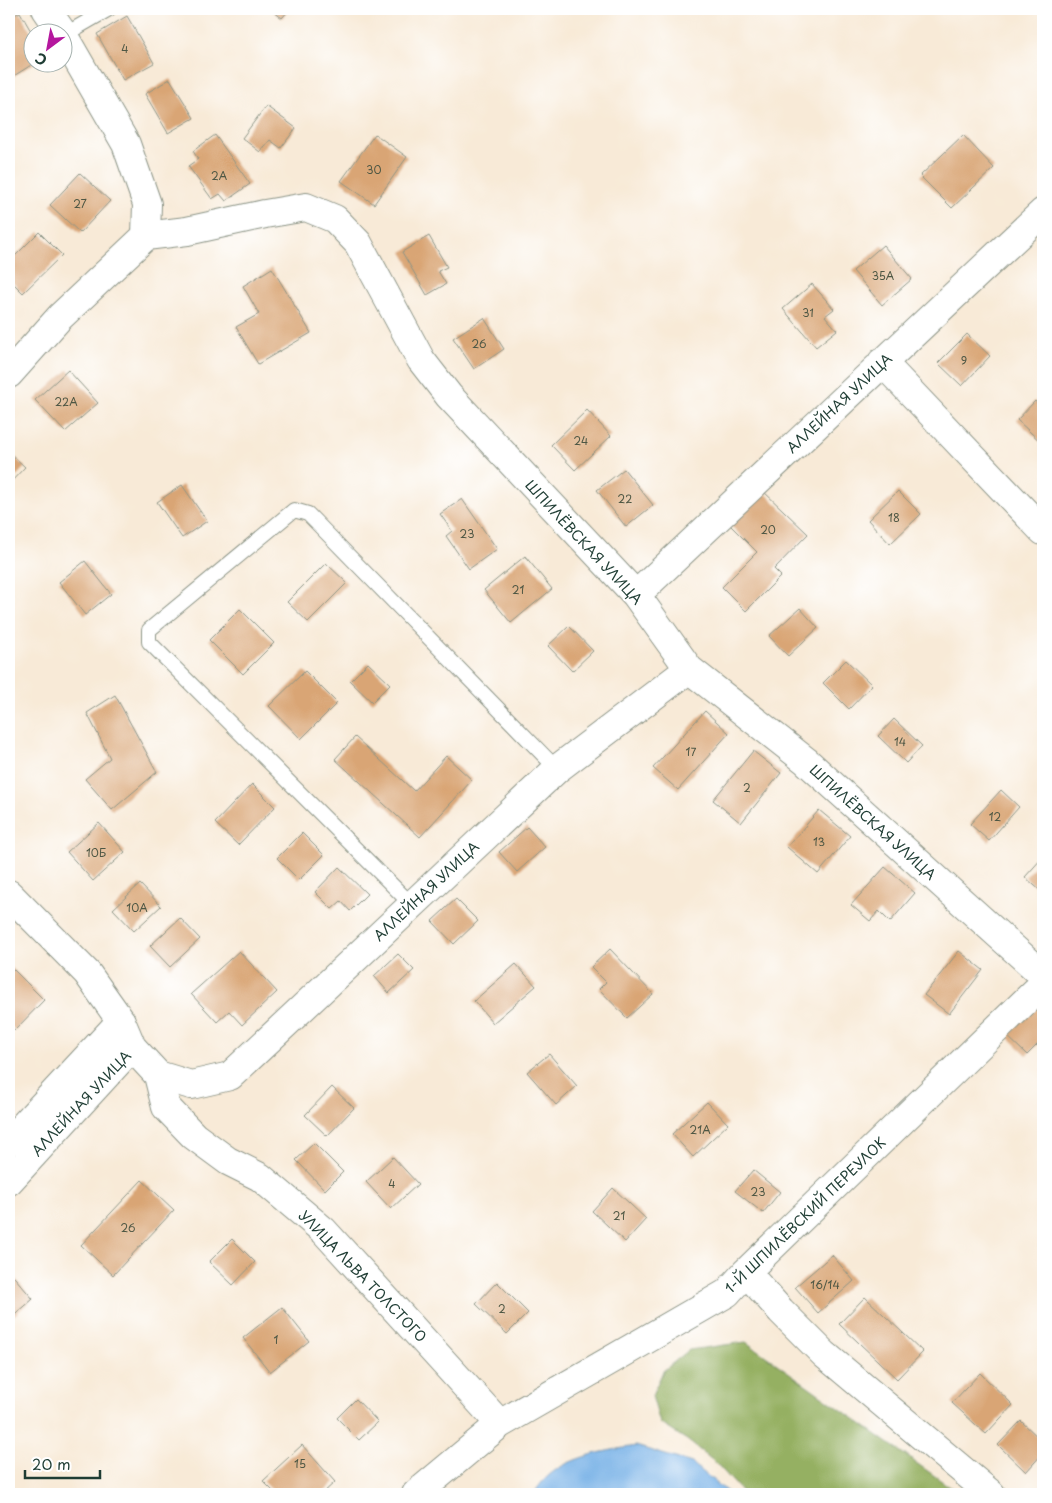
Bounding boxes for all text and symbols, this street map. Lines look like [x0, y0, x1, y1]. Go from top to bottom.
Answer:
north arrow [22, 22, 72, 72]
house number: 4 [121, 40, 129, 57]
text: С [31, 48, 51, 71]
house number: 30 [366, 161, 382, 178]
house number: 2А [211, 167, 228, 184]
house number: 27 [73, 195, 87, 212]
house number: 35А [872, 267, 895, 284]
house number: 31 [802, 304, 814, 321]
house number: 26 [471, 335, 487, 352]
street label: АЛЛЕЙНАЯ УЛИЦА [781, 348, 897, 458]
house number: 9 [961, 352, 967, 369]
house number: 22А [54, 393, 78, 410]
house number: 24 [574, 432, 588, 449]
street label: ШПИЛЁВСКАЯ УЛИЦА [520, 475, 648, 609]
house number: 22 [618, 490, 632, 507]
house number: 18 [888, 509, 900, 526]
house number: 20 [760, 521, 776, 538]
house number: 23 [460, 525, 474, 542]
house number: 21 [512, 581, 524, 598]
house number: 14 [894, 733, 906, 750]
house number: 17 [686, 743, 697, 760]
street label: ШПИЛЁВСКАЯ УЛИЦА [805, 759, 941, 885]
house number: 2 [743, 779, 751, 796]
house number: 12 [989, 808, 1002, 825]
house number: 13 [813, 833, 825, 850]
street label: АЛЛЕЙНАЯ УЛИЦА [368, 836, 484, 946]
house number: 10Б [86, 844, 106, 861]
house number: 10А [126, 899, 148, 916]
street label: АЛЛЕЙНАЯ УЛИЦА [26, 1045, 136, 1161]
house number: 21А [689, 1121, 711, 1138]
street label: 1-Й ШПИЛЁВСКИЙ ПЕРЕУЛОК [720, 1132, 890, 1298]
house number: 4 [388, 1175, 396, 1192]
house number: 23 [751, 1183, 765, 1200]
street label: УЛИЦА ЛЬВА ТОЛСТОГО [294, 1205, 432, 1347]
house number: 21 [613, 1207, 625, 1224]
house number: 26 [120, 1219, 136, 1236]
house number: 16/14 [810, 1276, 840, 1293]
house number: 2 [498, 1300, 506, 1317]
house number: 1 [274, 1331, 279, 1348]
scale bar [25, 1448, 100, 1480]
text: 20 m [32, 1452, 71, 1475]
house number: 15 [294, 1455, 306, 1472]

